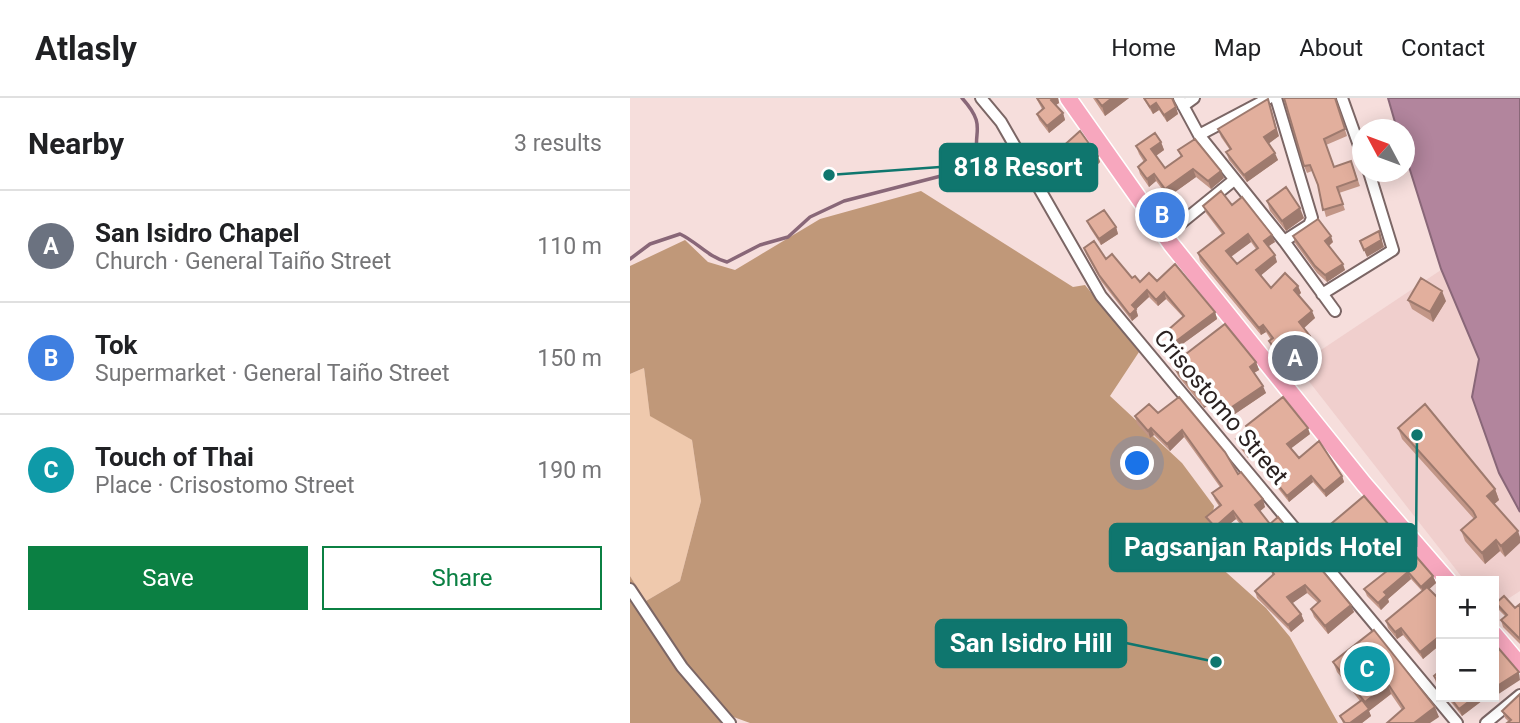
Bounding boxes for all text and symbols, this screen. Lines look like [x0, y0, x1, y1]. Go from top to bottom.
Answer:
text: Atlasly [35, 29, 137, 68]
text: Home [1111, 34, 1176, 62]
text: Map [1214, 34, 1261, 62]
text: About [1299, 34, 1363, 62]
text: Contact [1401, 34, 1485, 62]
north arrow [1352, 119, 1415, 182]
text: Nearby [28, 126, 124, 161]
text: 3 results [514, 130, 602, 157]
callout: 818 Resort [940, 144, 1097, 191]
text: 818 Resort [954, 152, 1083, 182]
pin: B [1139, 189, 1185, 241]
text: San Isidro Chapel [95, 218, 300, 248]
text: A [43, 233, 59, 260]
text: 110 m [537, 233, 602, 260]
text: Church · General Taiño Street [95, 248, 391, 275]
street label: Crisostomo Street [1148, 324, 1294, 490]
text: Tok [95, 330, 137, 360]
pin: A [1272, 332, 1318, 384]
text: B [44, 345, 58, 372]
text: 150 m [537, 345, 602, 372]
text: Supermarket · General Taiño Street [95, 360, 450, 387]
text: Touch of Thai [95, 442, 254, 472]
your location [1120, 446, 1154, 480]
text: C [43, 457, 59, 484]
text: 190 m [537, 457, 602, 484]
text: Place · Crisostomo Street [95, 472, 355, 499]
callout: Pagsanjan Rapids Hotel [1110, 524, 1416, 571]
text: Pagsanjan Rapids Hotel [1124, 532, 1402, 562]
button: Save [28, 546, 308, 610]
button: Share [322, 546, 602, 610]
map controls [1436, 576, 1499, 702]
button: + [1436, 576, 1499, 639]
callout: San Isidro Hill [936, 620, 1126, 667]
text: San Isidro Hill [950, 628, 1112, 658]
button: − [1436, 639, 1499, 702]
pin: C [1344, 643, 1390, 695]

